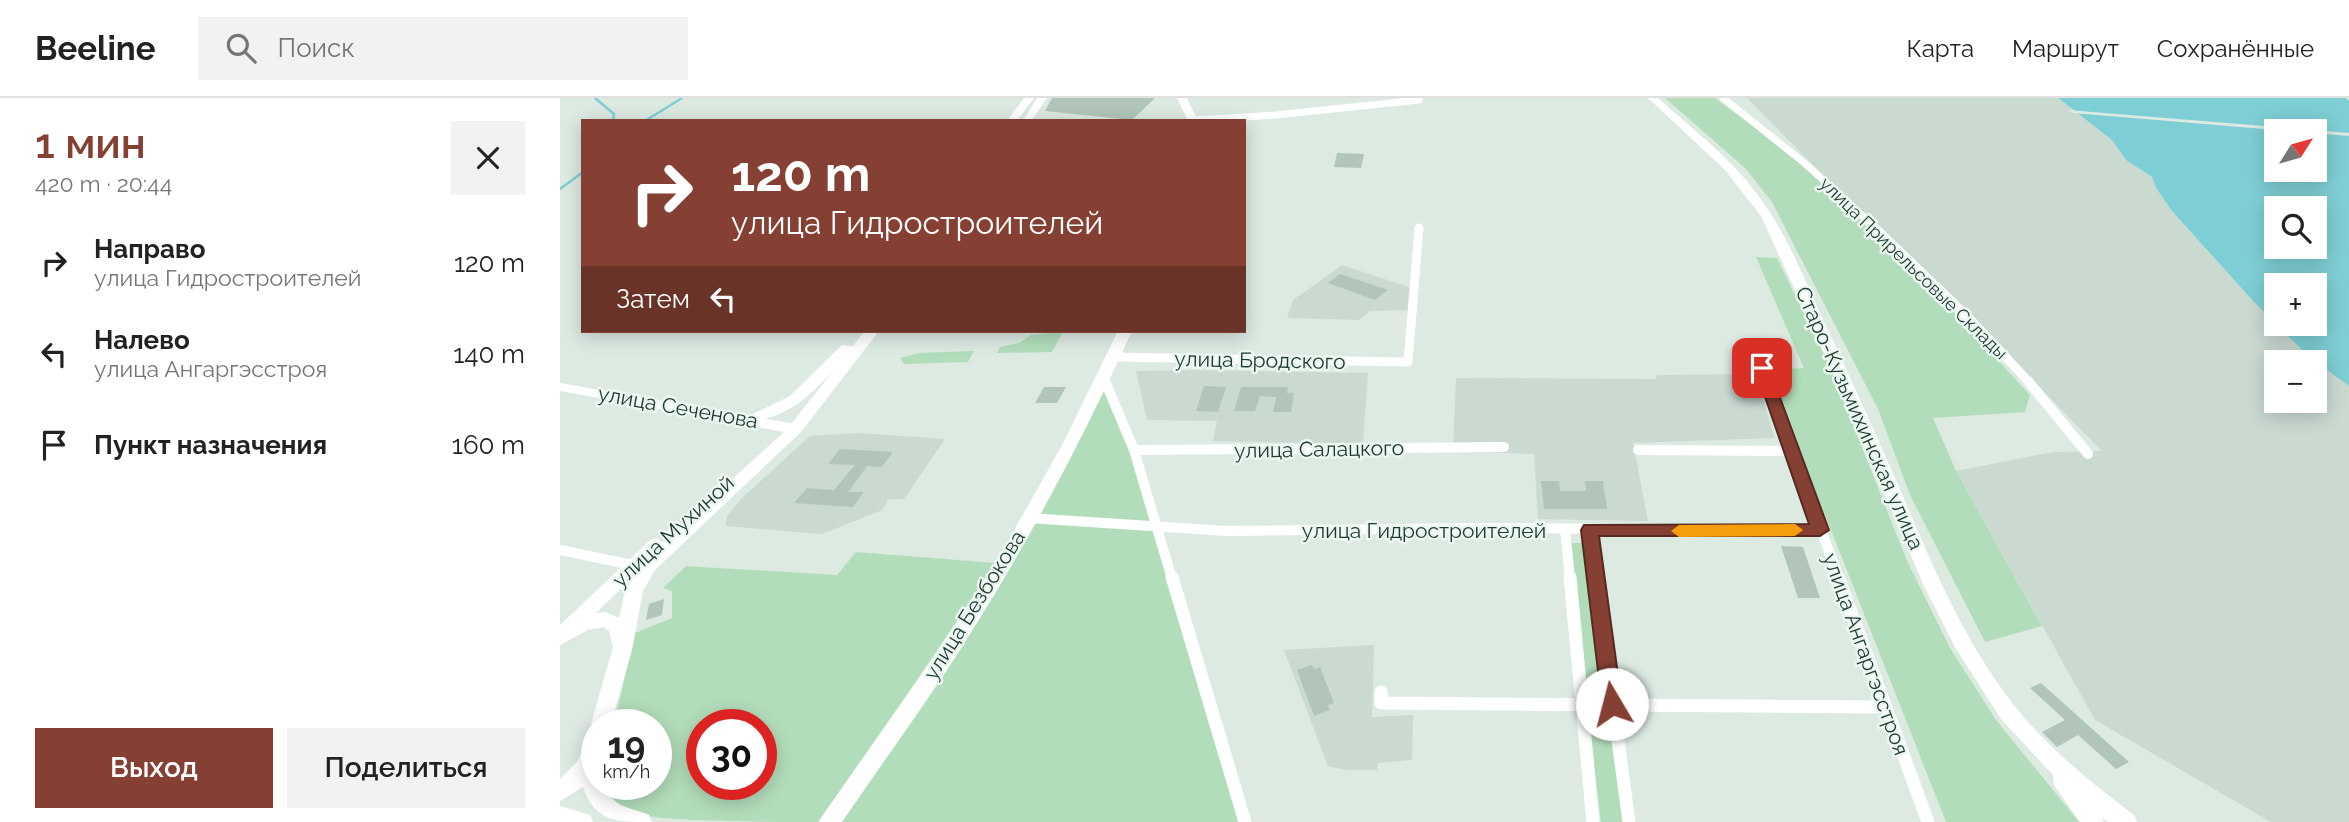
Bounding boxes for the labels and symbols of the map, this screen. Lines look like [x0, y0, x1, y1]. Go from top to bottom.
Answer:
north arrow [2264, 119, 2328, 182]
street label: улица Прирельсовые Склады [1816, 173, 2012, 363]
street label: Старо-Кузьмихинская улица [1791, 283, 1929, 553]
pin [1732, 338, 1792, 398]
street label: улица Бродского [1174, 346, 1346, 374]
street label: улица Сеченова [596, 381, 760, 433]
street label: улица Салацкого [1234, 435, 1404, 463]
street label: улица Мухиной [607, 470, 739, 592]
street label: улица Гидростроителей [1302, 518, 1546, 543]
street label: улица Безбокова [918, 526, 1030, 684]
street label: улица Ангаргэсстроя [1818, 550, 1914, 758]
position arrow [1575, 667, 1649, 741]
speed limit sign: 30 [686, 709, 777, 800]

